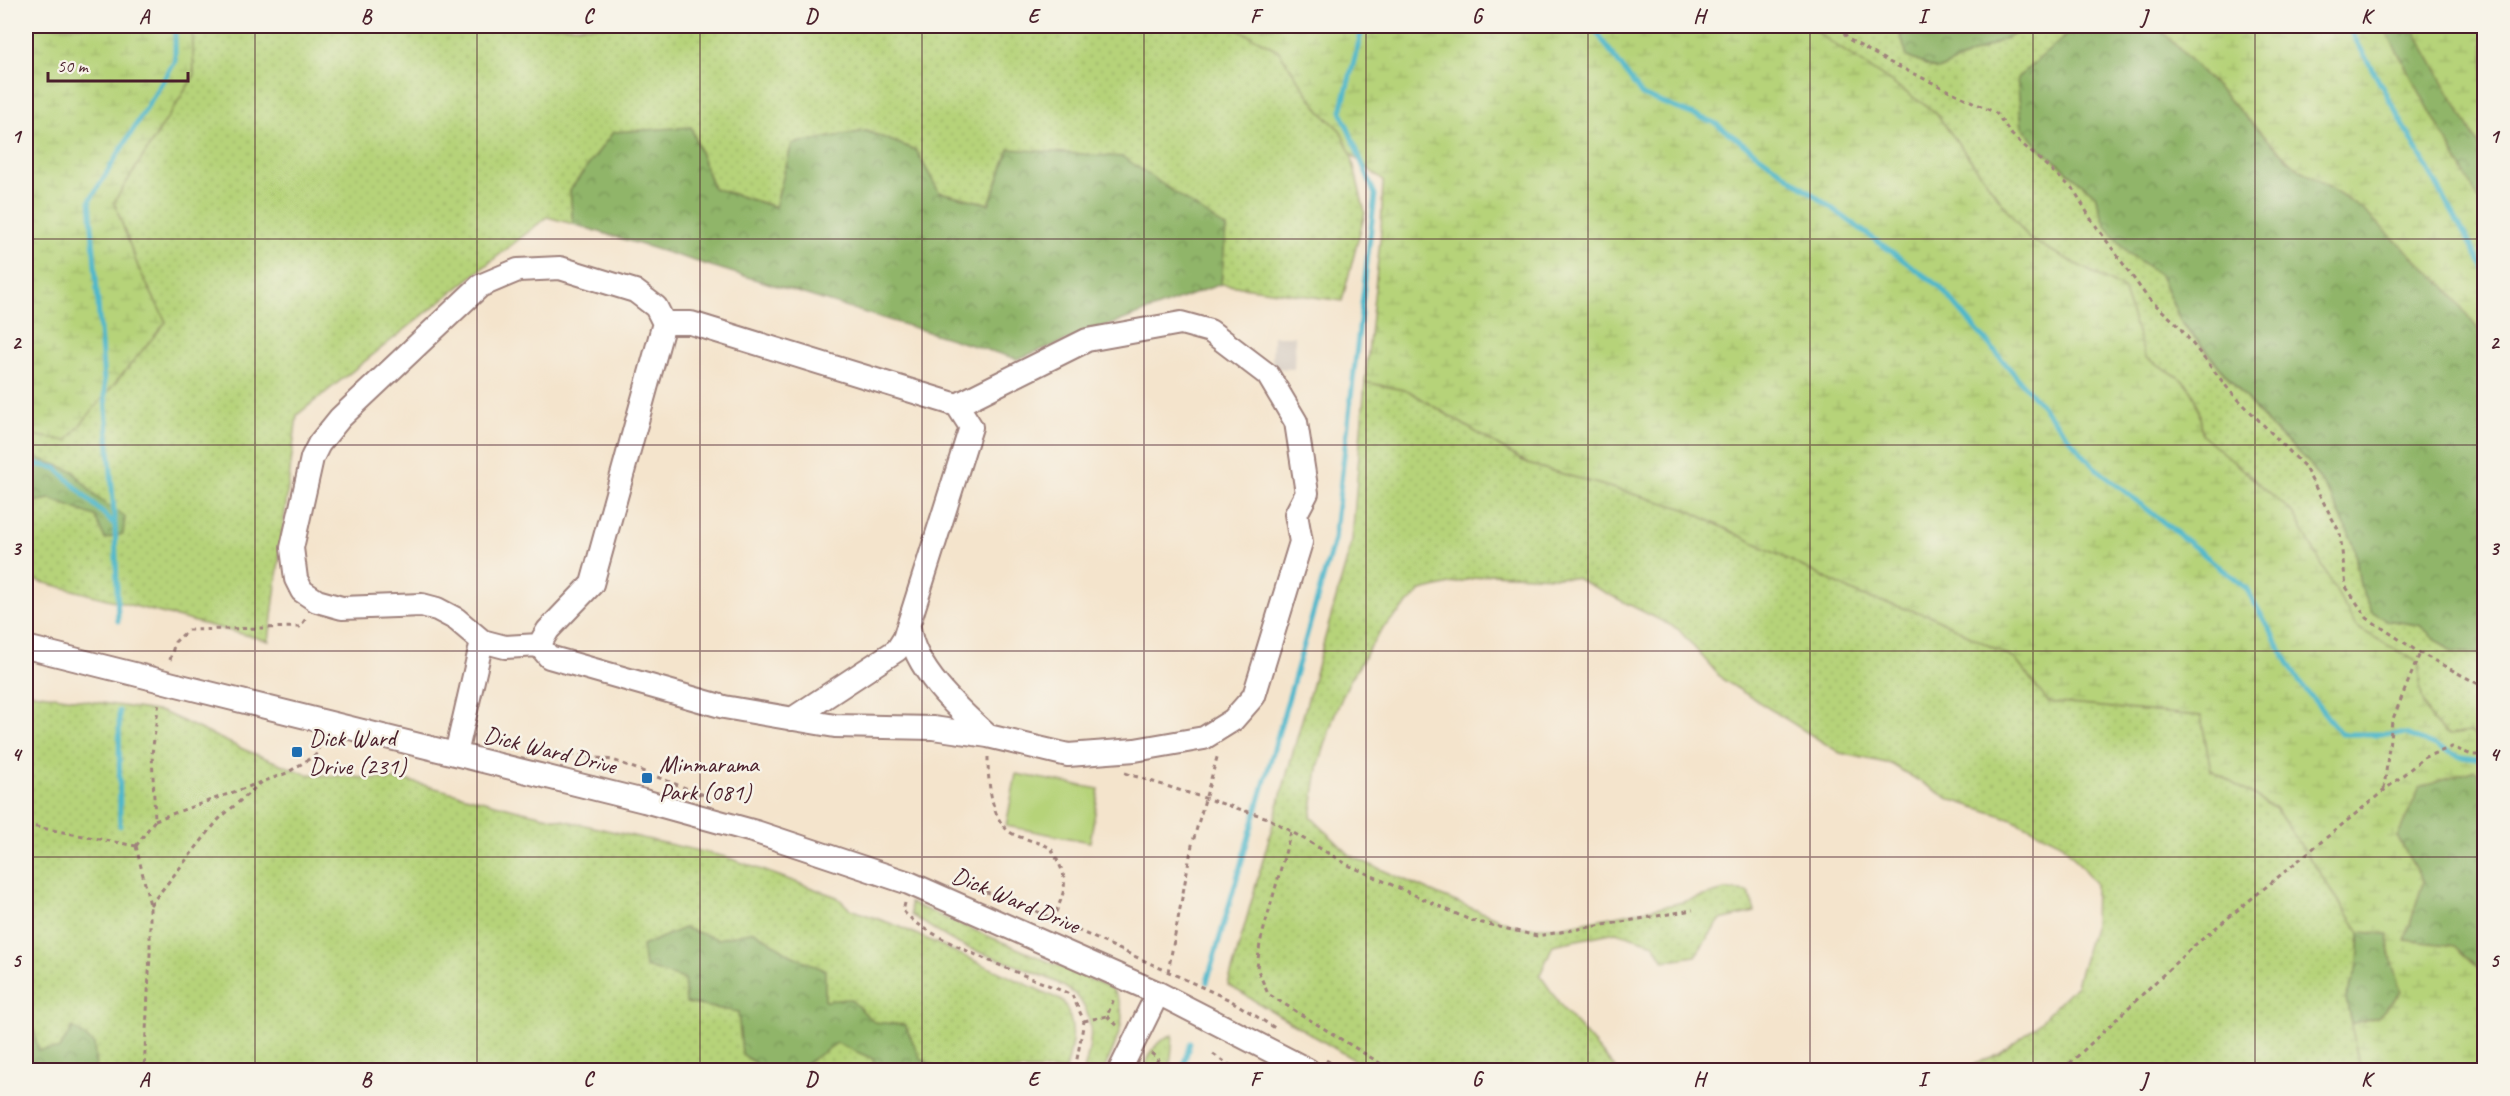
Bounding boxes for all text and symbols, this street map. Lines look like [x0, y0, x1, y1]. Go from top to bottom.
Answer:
text: A [139, 4, 151, 29]
text: B [361, 4, 373, 29]
text: C [583, 4, 595, 29]
text: D [805, 4, 819, 29]
text: E [1028, 4, 1042, 29]
text: F [1250, 4, 1264, 29]
text: G [1472, 4, 1485, 29]
text: H [1693, 4, 1708, 29]
text: I [1918, 4, 1931, 29]
text: J [2139, 4, 2151, 29]
text: K [2361, 4, 2375, 29]
scale bar [48, 45, 188, 83]
text: 50 m [57, 55, 90, 77]
text: 1 [12, 124, 23, 149]
text: 1 [2490, 124, 2501, 149]
text: 2 [12, 330, 23, 355]
text: 2 [2490, 330, 2501, 355]
text: 3 [12, 536, 23, 561]
text: 3 [2490, 536, 2501, 561]
street label: Dick Ward Drive [481, 719, 621, 781]
place label: Dick Ward Drive (231) [309, 723, 407, 781]
text: 4 [12, 742, 24, 767]
text: 4 [2490, 742, 2502, 767]
marker: Dick Ward Drive (231) [290, 745, 304, 759]
place label: Minmarama Park (081) [659, 749, 760, 807]
marker: Minmarama Park (081) [640, 771, 654, 785]
street label: Dick Ward Drive [948, 860, 1086, 941]
text: 5 [12, 948, 23, 973]
text: 5 [2490, 948, 2501, 973]
text: A [139, 1067, 151, 1092]
text: B [361, 1067, 373, 1092]
text: C [583, 1067, 595, 1092]
text: D [805, 1067, 819, 1092]
text: E [1028, 1067, 1042, 1092]
text: F [1250, 1067, 1264, 1092]
text: G [1472, 1067, 1485, 1092]
text: H [1693, 1067, 1708, 1092]
text: I [1918, 1067, 1931, 1092]
text: J [2139, 1067, 2151, 1092]
text: K [2361, 1067, 2375, 1092]

